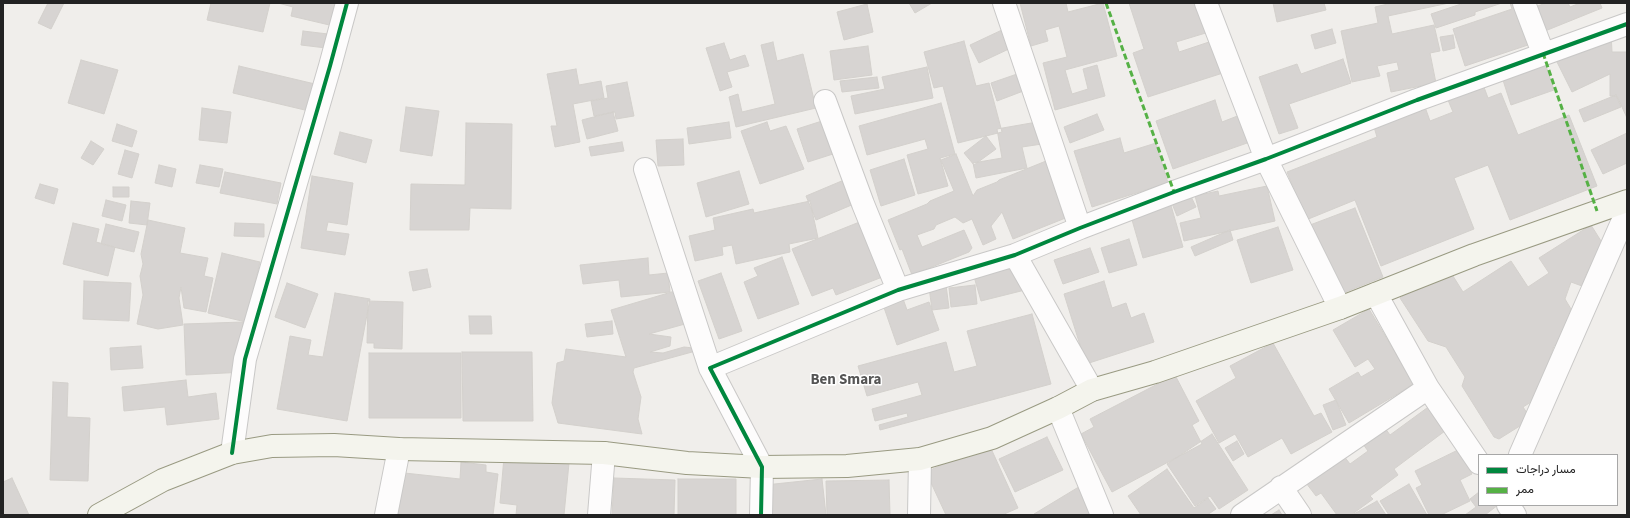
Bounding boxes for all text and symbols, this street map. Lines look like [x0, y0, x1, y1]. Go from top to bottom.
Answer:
district label: Ben Smara [811, 372, 881, 390]
legend [1478, 454, 1618, 506]
text: مسار دراجات [1516, 461, 1576, 478]
text: ممر [1516, 481, 1534, 498]

